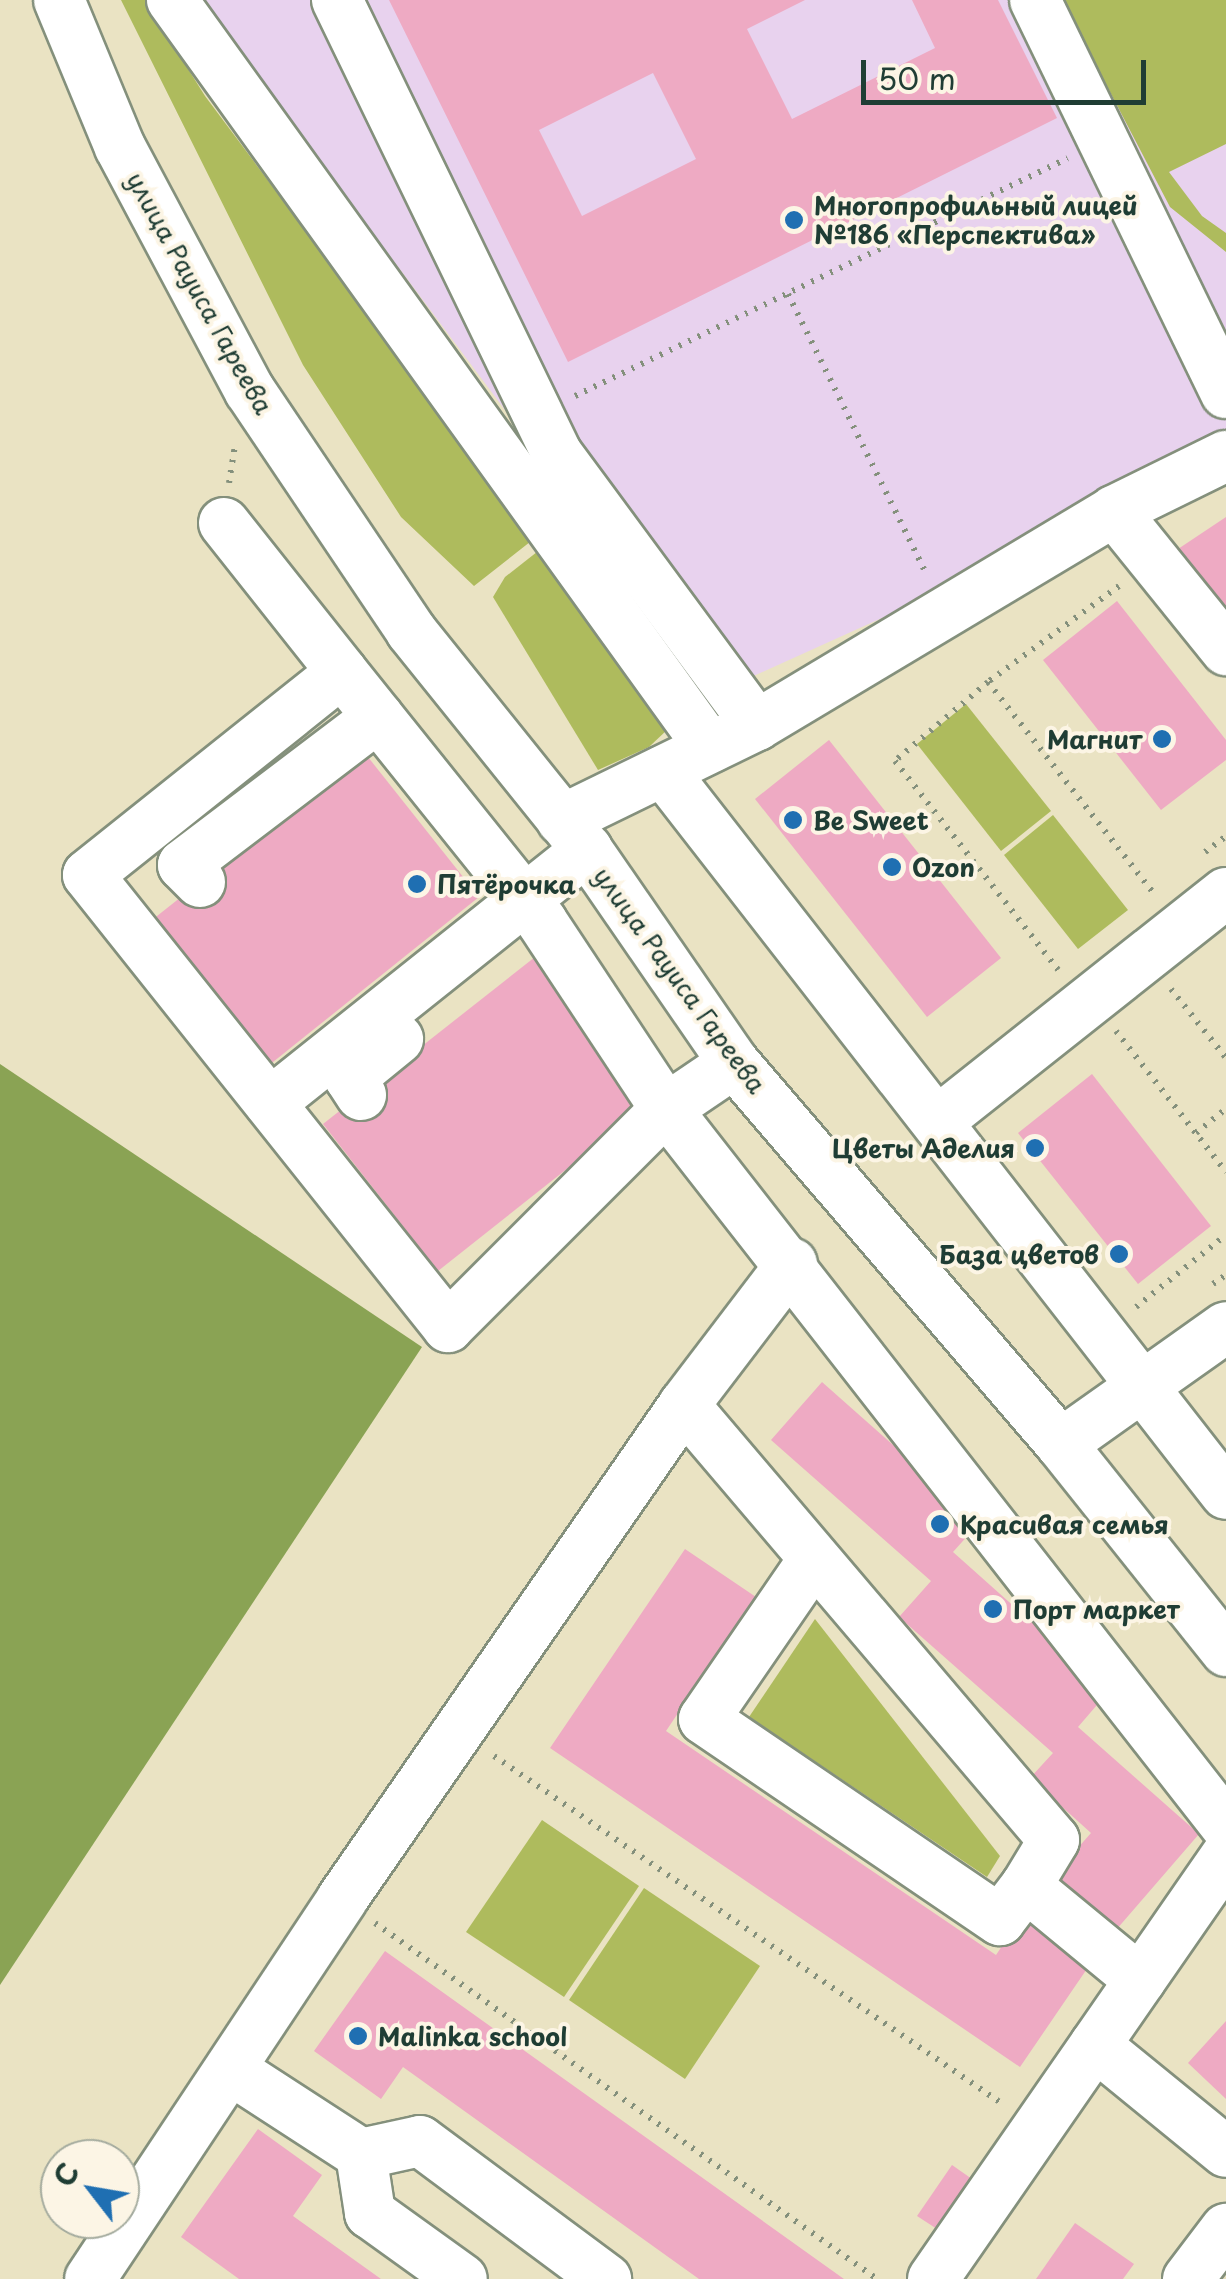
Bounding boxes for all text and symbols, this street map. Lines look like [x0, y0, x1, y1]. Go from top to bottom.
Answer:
scale bar [866, 40, 1151, 102]
text: 50 m [878, 55, 956, 100]
street label: улица Рауиса Гареева [120, 166, 280, 420]
place label: Многопрофильный лицей №186 «Перспектива» [814, 191, 1139, 250]
marker: Многопрофильный лицей №186 «Перспектива» [783, 209, 805, 231]
place label: Магнит [1047, 724, 1142, 754]
marker: Магнит [1151, 728, 1173, 750]
place label: Be Sweet [813, 805, 928, 835]
marker: Be Sweet [782, 809, 804, 831]
place label: Ozon [912, 852, 975, 882]
marker: Ozon [881, 856, 903, 878]
street label: улица Рауиса Гареева [587, 860, 773, 1100]
place label: Пятёрочка [437, 869, 576, 899]
marker: Пятёрочка [406, 873, 428, 895]
place label: Цветы Аделия [830, 1133, 1015, 1163]
marker: Цветы Аделия [1024, 1137, 1046, 1159]
place label: База цветов [938, 1239, 1099, 1269]
marker: База цветов [1108, 1243, 1130, 1265]
place label: Красивая семья [960, 1509, 1168, 1539]
marker: Красивая семья [929, 1513, 951, 1535]
place label: Порт маркет [1013, 1594, 1181, 1624]
marker: Порт маркет [982, 1598, 1004, 1620]
place label: Malinka school [378, 2021, 567, 2051]
marker: Malinka school [347, 2025, 369, 2047]
north arrow [40, 2139, 140, 2239]
text: С [42, 2154, 89, 2194]

